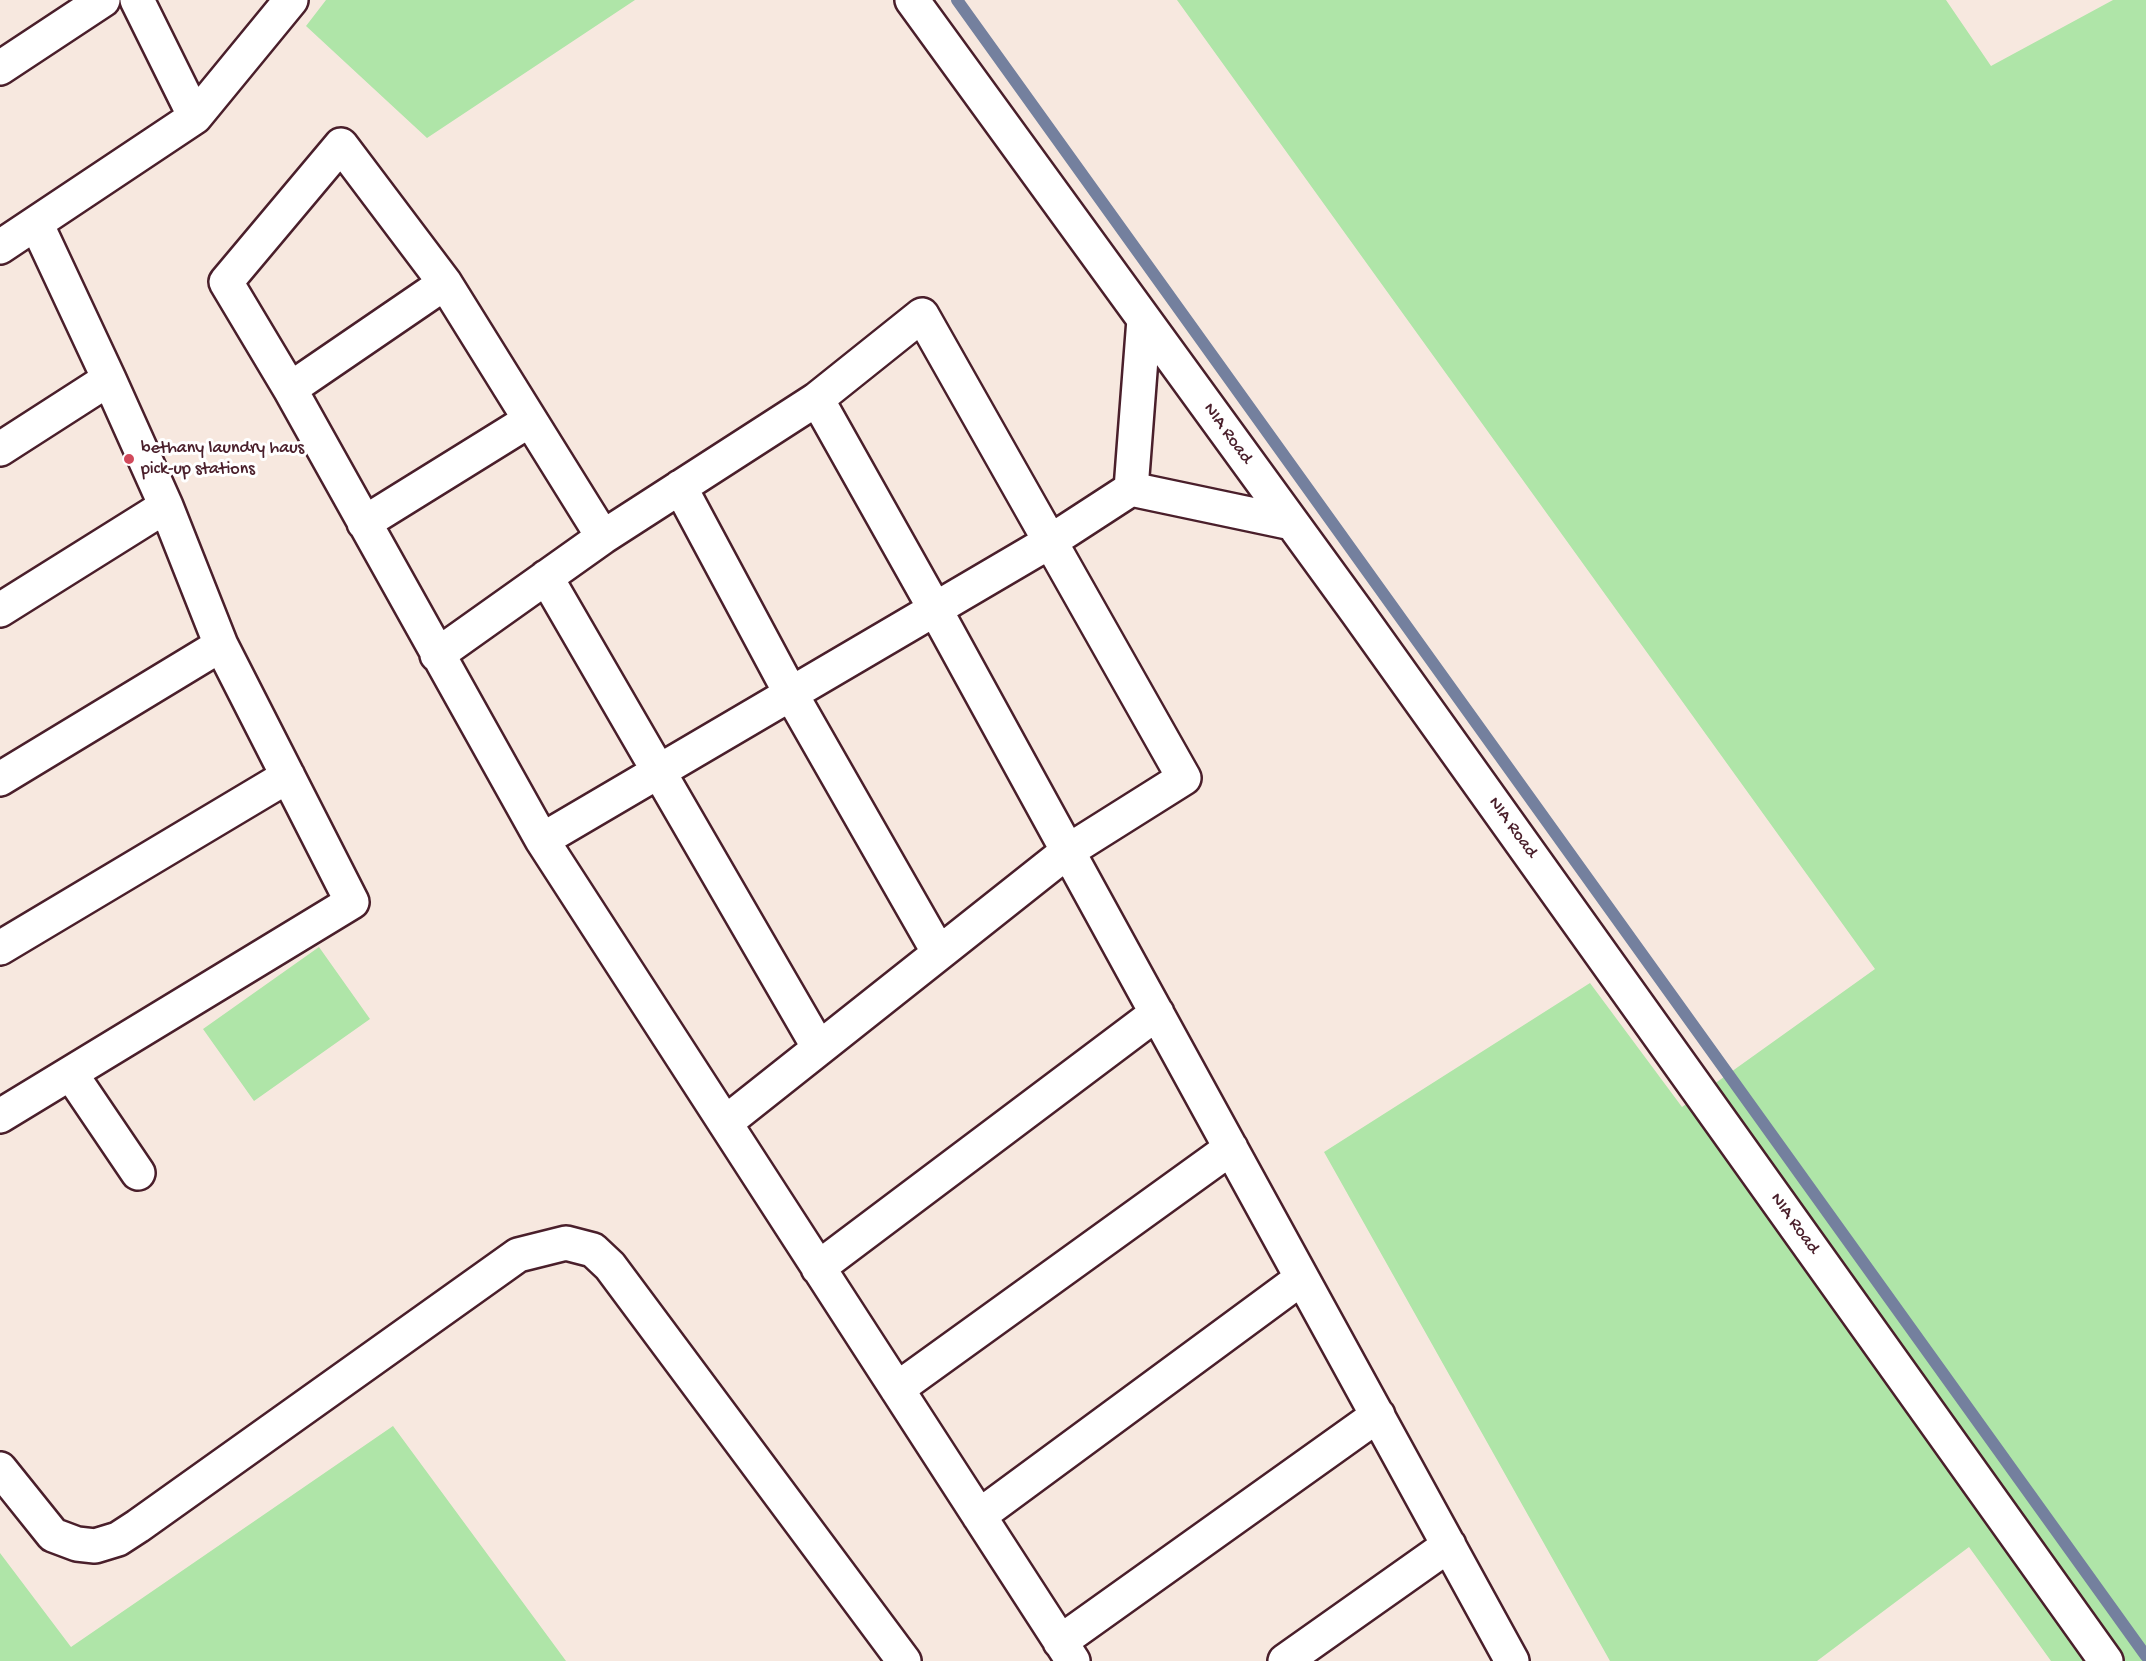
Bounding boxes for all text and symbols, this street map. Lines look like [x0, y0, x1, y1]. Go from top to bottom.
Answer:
street label: NIA Road [1198, 399, 1256, 469]
place label: bethany laundry haus pick-up stations [141, 438, 304, 480]
marker: bethany laundry haus pick-up stations [122, 452, 136, 466]
street label: NIA Road [1483, 793, 1541, 863]
street label: NIA Road [1765, 1189, 1823, 1259]

